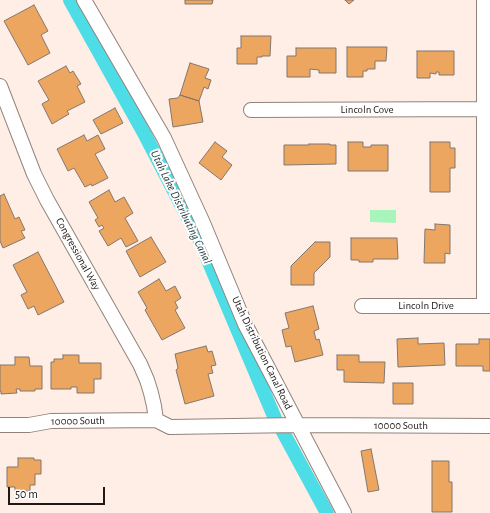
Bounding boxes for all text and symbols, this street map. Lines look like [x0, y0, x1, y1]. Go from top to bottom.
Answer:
street label: Lincoln Cove [340, 103, 394, 117]
water label: Utah Lake Distributing Canal [147, 148, 215, 266]
street label: Congressional Way [53, 216, 103, 292]
street label: Utah Distribution Canal Road [229, 294, 295, 412]
street label: Lincoln Drive [398, 299, 454, 313]
street label: 10000 South [51, 414, 105, 428]
street label: 10000 South [374, 419, 428, 433]
scale bar [10, 479, 107, 505]
text: 50 m [15, 488, 38, 500]

